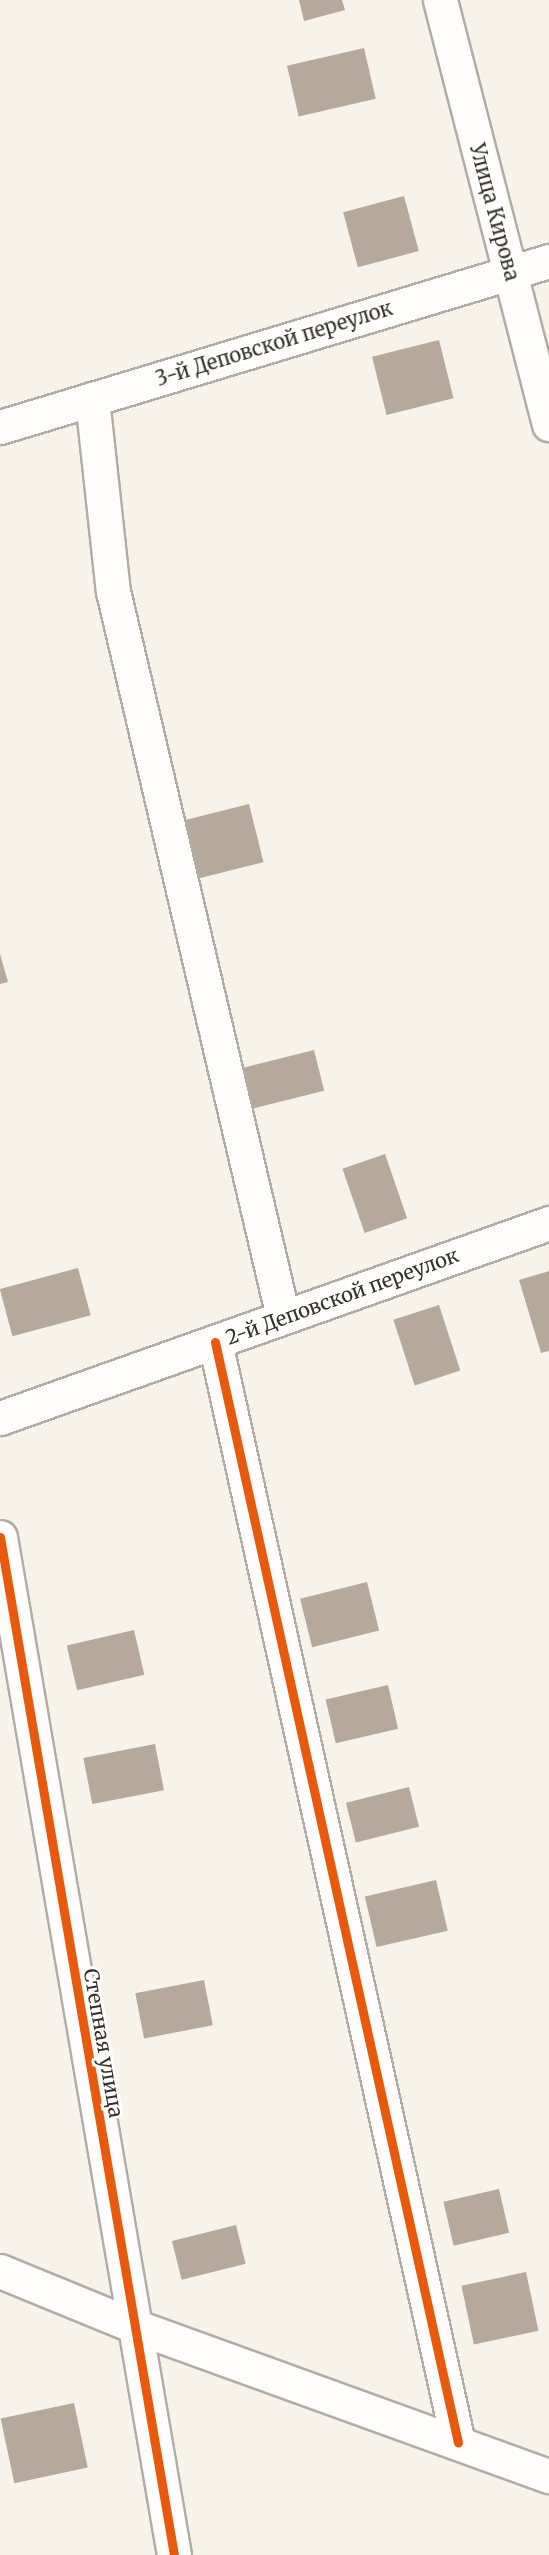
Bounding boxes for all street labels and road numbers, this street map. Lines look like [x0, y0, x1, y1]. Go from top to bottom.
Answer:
street label: Улица Кирова [465, 141, 525, 283]
street label: 3-й Деповской переулок [153, 295, 395, 391]
street label: 2-й Деповской переулок [222, 1243, 462, 1349]
street label: Степная улица [79, 1967, 129, 2119]

